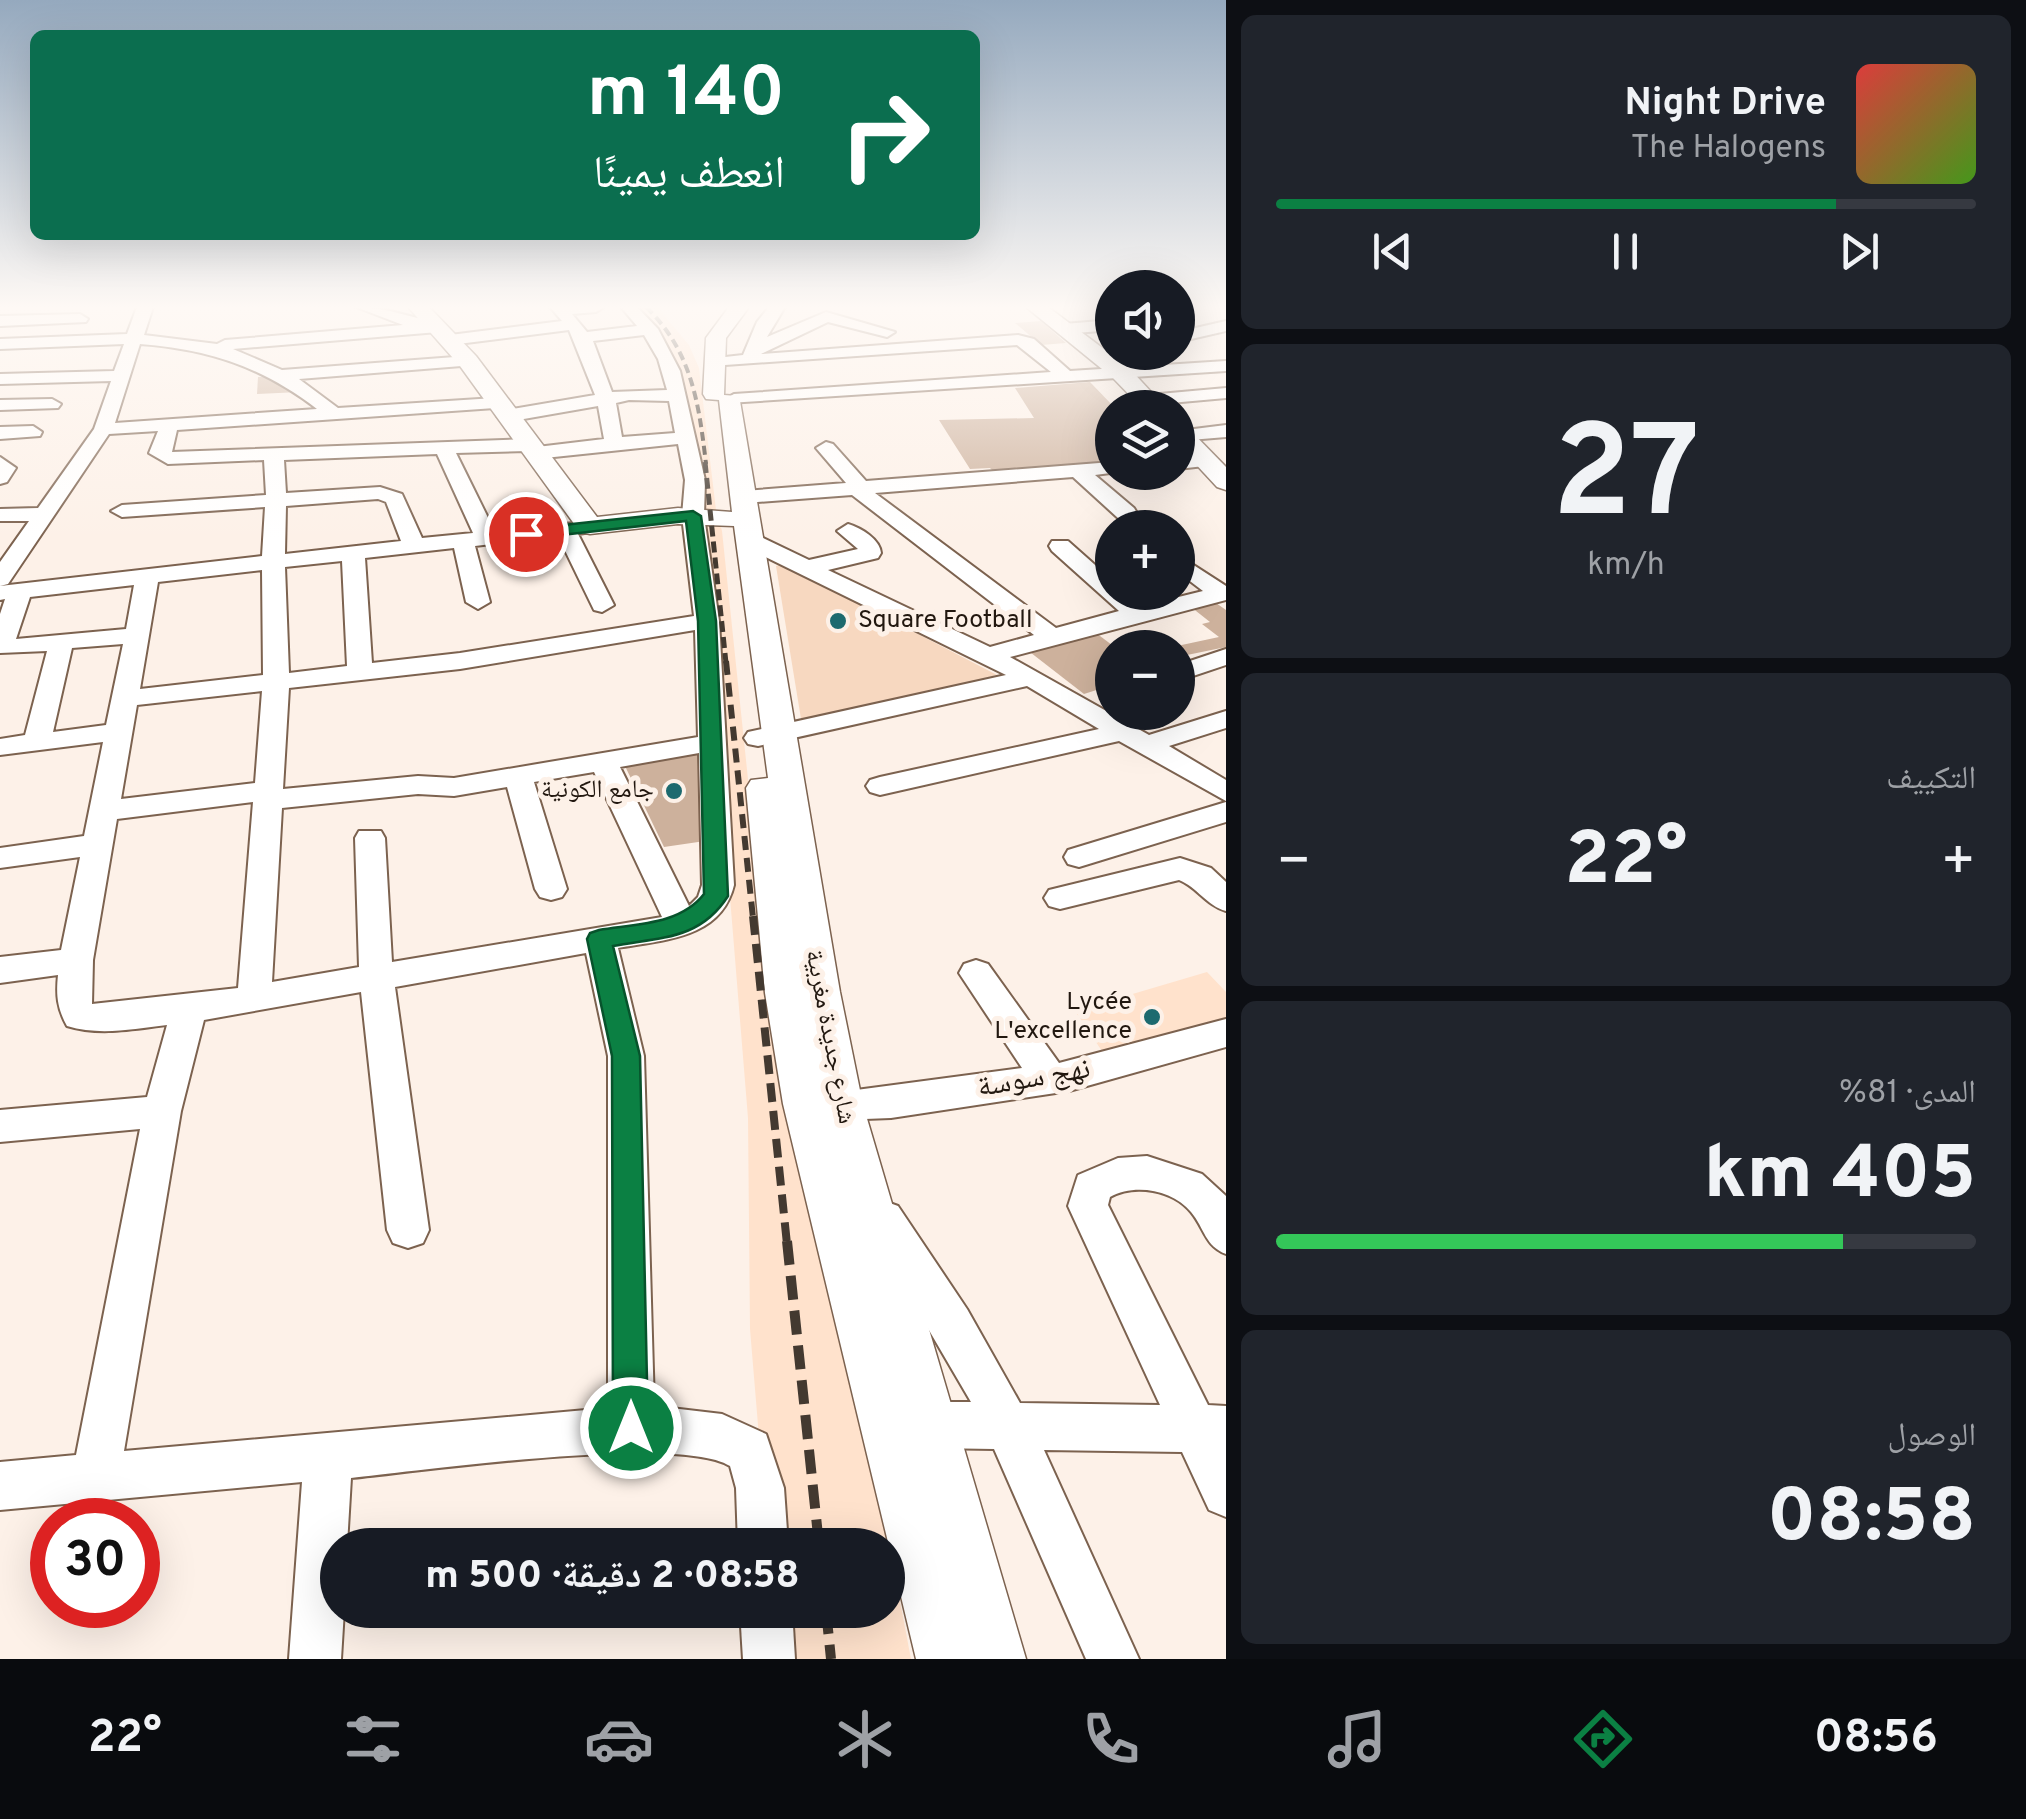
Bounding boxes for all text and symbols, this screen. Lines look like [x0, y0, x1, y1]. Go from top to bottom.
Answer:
text: 140 m [587, 52, 785, 141]
icon: right [820, 70, 950, 200]
text: Night Drive [1624, 80, 1826, 129]
text: The Halogens [1631, 129, 1826, 169]
text: انعطف يمينًا [593, 147, 785, 204]
icon: previous [1365, 224, 1420, 279]
icon: pause [1598, 224, 1653, 279]
icon: next [1832, 224, 1887, 279]
map controls [1095, 270, 1195, 730]
button: sound [1095, 270, 1195, 370]
button: layers [1095, 390, 1195, 490]
text: 27 [1552, 398, 1700, 563]
pin [484, 492, 569, 577]
icon: arrive [499, 507, 554, 562]
button: + [1095, 510, 1195, 610]
text: km/h [1587, 546, 1665, 586]
place label: Square Football [858, 605, 1032, 637]
marker: Square Football [827, 610, 849, 632]
button: − [1095, 630, 1195, 730]
text: التكييف [1886, 760, 1976, 800]
place label: جامع الكونية [541, 775, 654, 807]
marker: جامع الكونية [663, 780, 685, 802]
text: 22° [1564, 816, 1688, 911]
text: − [1276, 829, 1311, 899]
text: + [1941, 829, 1976, 899]
street label: شارع جديدة مغربية [796, 947, 862, 1127]
place label: Lycée L'excellence [994, 987, 1132, 1048]
marker: Lycée L'excellence [1141, 1006, 1163, 1028]
street label: نهج سوسة [975, 1051, 1093, 1107]
text: المدى · 81% [1839, 1074, 1976, 1114]
text: 405 km [1704, 1130, 1976, 1225]
position arrow [579, 1376, 683, 1480]
text: الوصول [1887, 1417, 1976, 1457]
text: 08:58 [1767, 1473, 1976, 1568]
speed limit sign: 30 [30, 1498, 160, 1628]
text: 08:58 · 2 دقيقة · 500 m [425, 1553, 800, 1602]
icon: filters [338, 1704, 408, 1774]
icon: car [584, 1704, 654, 1774]
icon: climate [830, 1704, 900, 1774]
icon: phone [1076, 1704, 1146, 1774]
icon: music [1322, 1704, 1392, 1774]
icon: directions [1568, 1704, 1638, 1774]
text: 22° [88, 1711, 162, 1768]
text: 08:56 [1814, 1711, 1938, 1768]

